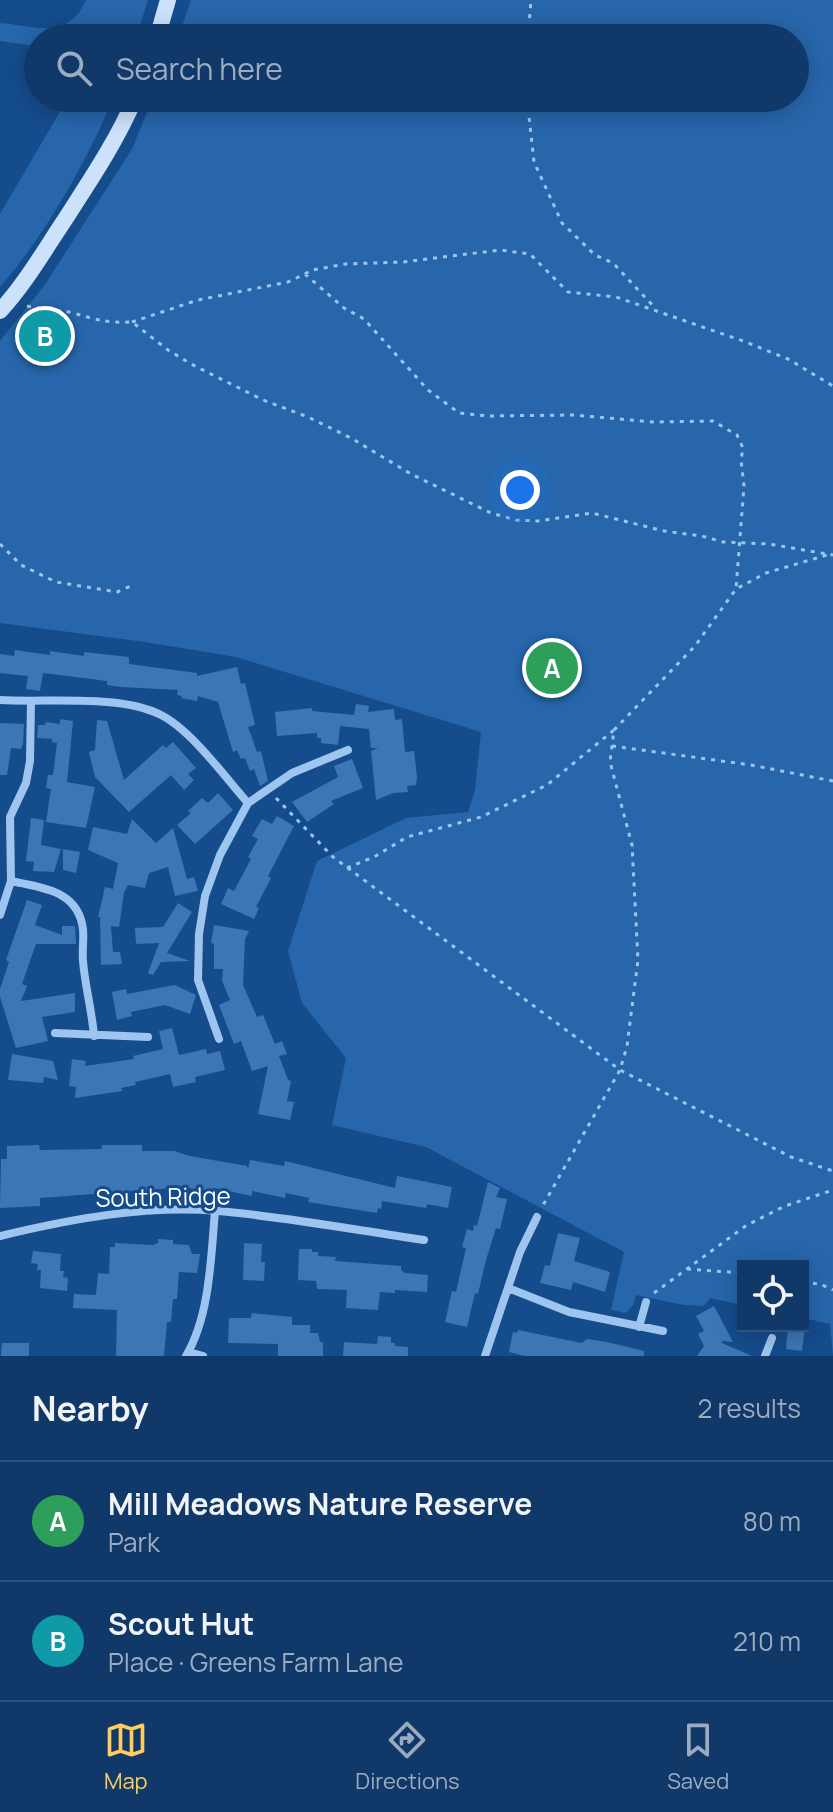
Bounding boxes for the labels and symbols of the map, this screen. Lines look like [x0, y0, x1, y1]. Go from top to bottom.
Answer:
pin: B [19, 306, 71, 366]
your location [500, 470, 540, 510]
pin: A [526, 638, 578, 698]
street label: South Ridge [95, 1178, 231, 1214]

